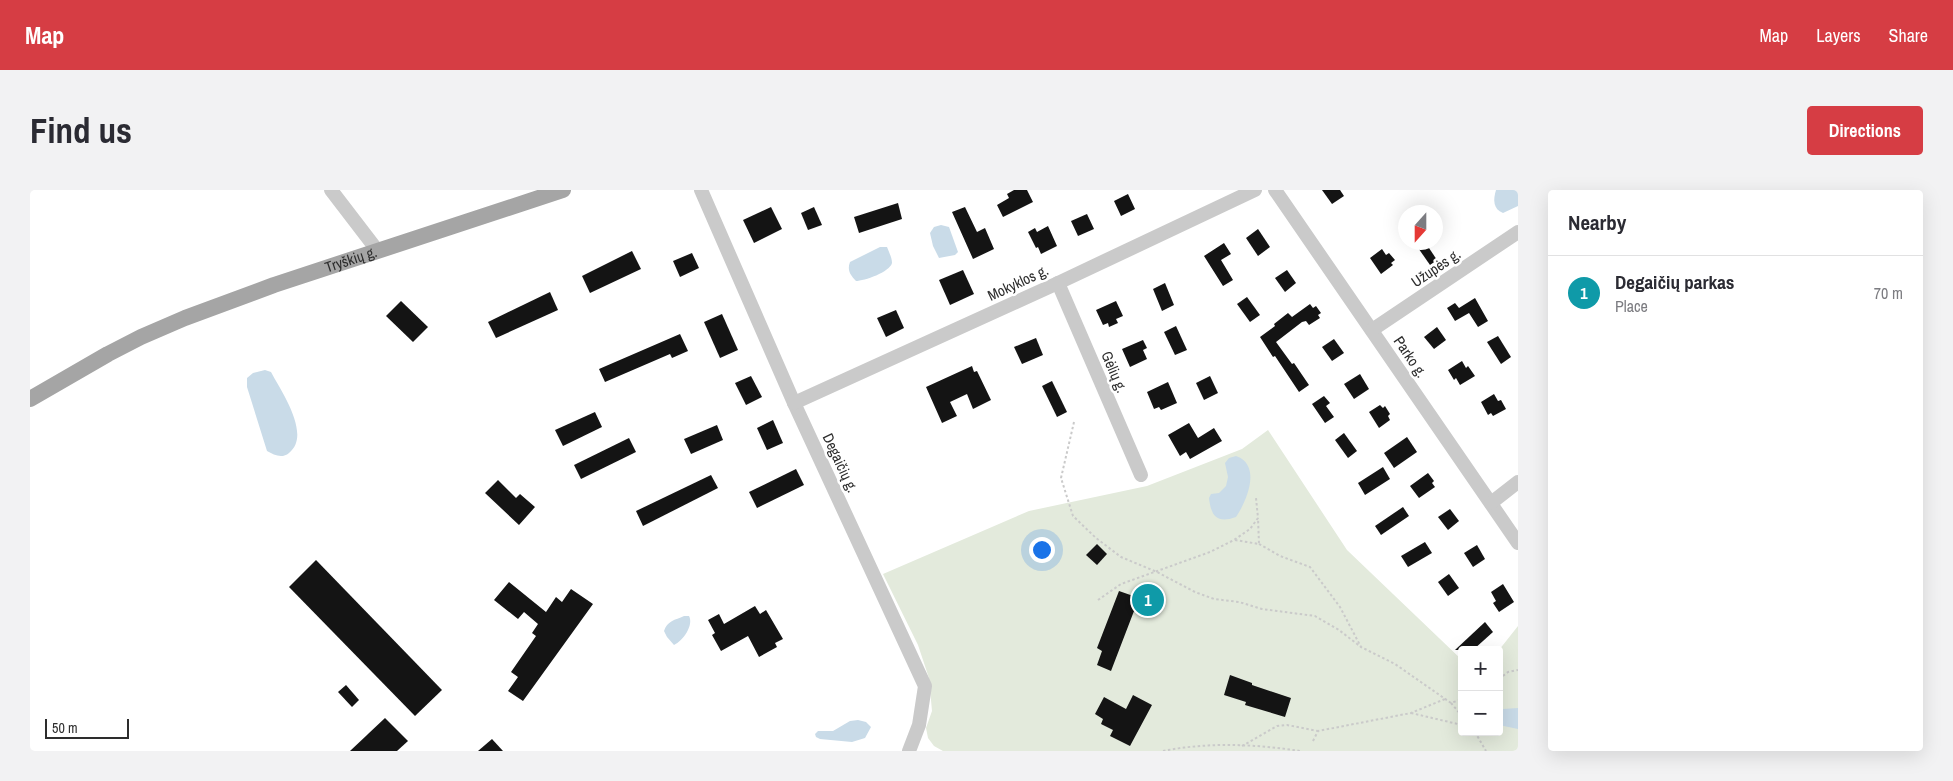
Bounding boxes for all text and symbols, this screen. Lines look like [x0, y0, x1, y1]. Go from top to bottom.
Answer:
text: Map [25, 19, 64, 51]
text: Map [1760, 23, 1788, 48]
text: Layers [1816, 23, 1861, 48]
text: Share [1889, 23, 1928, 48]
button: Directions [1807, 106, 1923, 155]
text: Find us [30, 107, 132, 154]
north arrow [1398, 205, 1443, 250]
text: Nearby [1568, 208, 1626, 237]
street label: Tryškių g. [322, 241, 380, 278]
street label: Užupės g. [1407, 243, 1465, 292]
street label: Mokyklos g. [984, 259, 1052, 306]
text: Degaičių parkas [1615, 269, 1735, 295]
text: 1 [1580, 282, 1588, 304]
text: 70 m [1874, 282, 1903, 304]
text: Place [1615, 295, 1648, 317]
street label: Parko g. [1389, 332, 1432, 382]
street label: Gėlių g. [1096, 348, 1133, 396]
street label: Degaičių g. [818, 430, 863, 496]
your location [1029, 537, 1055, 563]
pin: 1 [1132, 581, 1164, 619]
map controls [1458, 646, 1503, 736]
button: + [1458, 646, 1503, 691]
button: − [1458, 691, 1503, 736]
scale bar [45, 716, 129, 739]
text: 50 m [52, 719, 78, 737]

